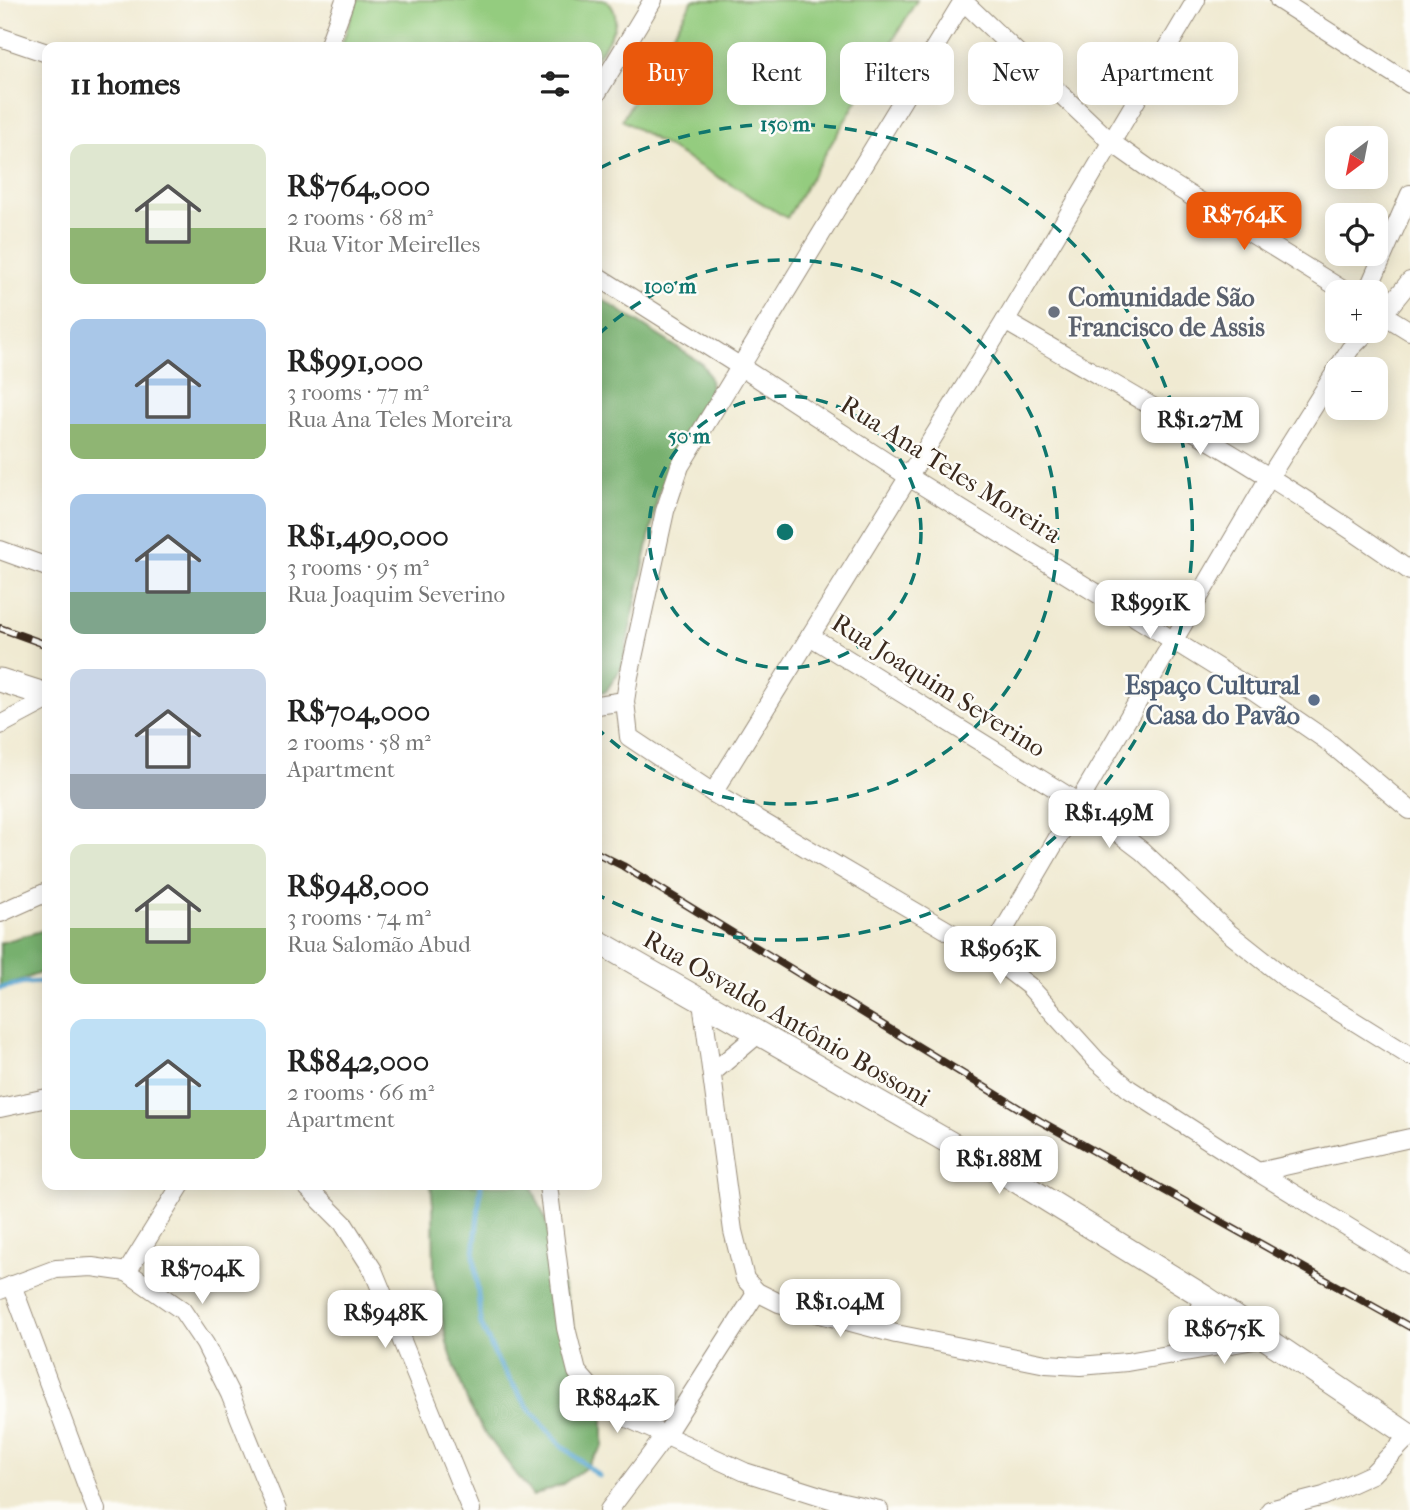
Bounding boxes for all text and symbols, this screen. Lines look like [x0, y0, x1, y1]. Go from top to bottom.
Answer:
chip: Buy [623, 42, 713, 105]
chip: Rent [727, 42, 826, 105]
chip: Filters [840, 42, 954, 105]
chip: New [968, 42, 1063, 105]
chip: Apartment [1077, 42, 1238, 105]
icon: filters [536, 65, 574, 103]
text: 11 homes [70, 67, 180, 102]
text: 150 m [760, 112, 811, 136]
north arrow [1325, 126, 1388, 189]
map controls [1325, 126, 1388, 420]
text: R$764,000 [287, 169, 430, 204]
icon: home [126, 172, 210, 256]
pin: R$764K [1187, 192, 1301, 252]
text: R$764K [1202, 201, 1286, 228]
button: locate [1325, 203, 1388, 266]
text: 2 rooms · 68 m² [287, 204, 433, 231]
text: Rua Vitor Meirelles [287, 231, 480, 258]
text: 100 m [644, 274, 697, 298]
button: + [1325, 280, 1388, 343]
place label: Comunidade São Francisco de Assis [1067, 282, 1265, 343]
marker: Comunidade São Francisco de Assis [1046, 304, 1062, 320]
text: R$991,000 [287, 344, 423, 379]
icon: home [126, 347, 210, 431]
button: − [1325, 357, 1388, 420]
text: 3 rooms · 77 m² [287, 379, 429, 406]
street label: Rua Ana Teles Moreira [835, 389, 1068, 550]
pin: R$1.27M [1135, 398, 1265, 457]
text: Rua Ana Teles Moreira [287, 406, 512, 433]
text: R$1.27M [1157, 406, 1243, 433]
text: 50 m [668, 424, 711, 448]
text: R$1,490,000 [287, 519, 449, 554]
centre of rings [773, 520, 797, 544]
icon: home [126, 522, 210, 606]
text: 3 rooms · 95 m² [287, 554, 429, 581]
pin: R$991K [1093, 580, 1207, 640]
text: Rua Joaquim Severino [287, 581, 505, 608]
text: R$991K [1111, 589, 1189, 616]
street label: Rua Joaquim Severino [826, 607, 1051, 764]
place label: Espaço Cultural Casa do Pavão [1125, 670, 1301, 731]
marker: Espaço Cultural Casa do Pavão [1306, 692, 1322, 708]
text: R$704,000 [287, 694, 430, 729]
icon: home [126, 697, 210, 781]
text: 2 rooms · 58 m² [287, 729, 431, 756]
text: Apartment [287, 756, 395, 783]
pin: R$1.49M [1044, 790, 1174, 850]
text: R$1.49M [1064, 799, 1154, 826]
text: R$948,000 [287, 869, 429, 904]
icon: home [126, 872, 210, 956]
text: 3 rooms · 74 m² [287, 904, 431, 931]
street label: Rua Osvaldo Antônio Bossoni [638, 923, 936, 1114]
pin: R$963K [943, 926, 1057, 986]
text: Rua Salomão Abud [287, 931, 471, 958]
text: R$963K [960, 935, 1040, 962]
text: R$842,000 [287, 1044, 429, 1079]
icon: home [126, 1047, 210, 1131]
text: 2 rooms · 66 m² [287, 1079, 434, 1106]
text: Apartment [287, 1106, 395, 1133]
pin: R$1.88M [934, 1136, 1064, 1196]
text: R$1.88M [956, 1145, 1042, 1172]
pin: R$704K [145, 1246, 259, 1306]
text: R$704K [160, 1255, 244, 1282]
pin: R$1.04M [775, 1280, 905, 1339]
text: R$1.04M [795, 1288, 885, 1315]
pin: R$948K [328, 1290, 442, 1350]
text: R$948K [343, 1299, 427, 1326]
pin: R$675K [1167, 1306, 1281, 1366]
text: R$675K [1184, 1315, 1264, 1342]
pin: R$842K [560, 1376, 674, 1435]
text: R$842K [576, 1384, 658, 1411]

